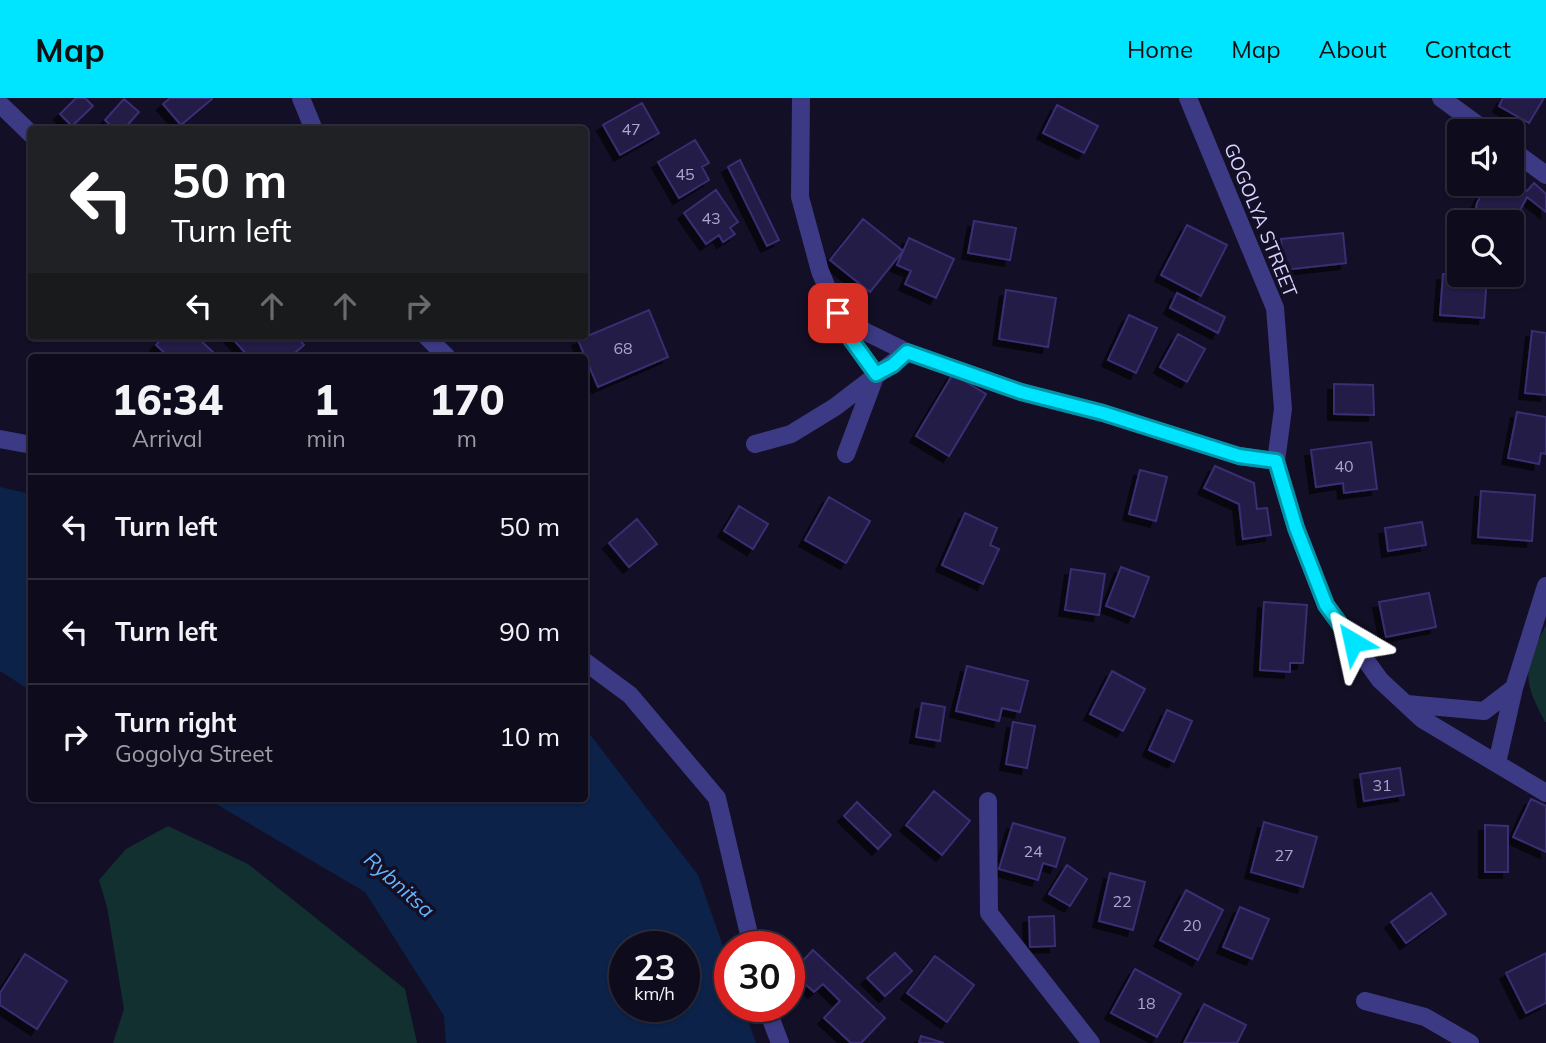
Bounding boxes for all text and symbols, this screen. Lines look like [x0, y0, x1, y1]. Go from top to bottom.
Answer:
text: Map [35, 29, 105, 70]
text: Home [1127, 34, 1193, 64]
text: Map [1231, 34, 1281, 64]
text: About [1319, 34, 1387, 64]
text: Contact [1425, 34, 1511, 64]
house number: 47 [621, 119, 641, 139]
map controls [1447, 119, 1524, 287]
button: sound [1447, 119, 1524, 196]
street label: GOGOLYA STREET [1219, 139, 1303, 301]
text: 50 m [171, 149, 287, 210]
icon: left [56, 154, 147, 245]
house number: 45 [675, 164, 695, 184]
house number: 43 [701, 208, 721, 228]
text: Turn left [171, 210, 291, 250]
button: search [1447, 210, 1524, 287]
pin [808, 283, 868, 343]
icon: left [180, 287, 218, 325]
icon: ahead [253, 287, 291, 325]
icon: ahead [326, 287, 364, 325]
icon: right [399, 287, 437, 325]
icon: arrive [819, 294, 857, 332]
house number: 68 [613, 338, 633, 358]
text: 16:34 [111, 373, 223, 426]
text: 1 [313, 373, 339, 426]
text: 170 [429, 373, 505, 426]
text: Arrival [132, 424, 202, 453]
text: min [306, 424, 346, 453]
text: m [457, 424, 477, 453]
house number: 40 [1334, 456, 1354, 476]
icon: left [56, 508, 94, 546]
text: Turn left [115, 510, 217, 543]
text: 50 m [499, 510, 560, 543]
position arrow [1316, 605, 1390, 679]
icon: left [56, 613, 94, 651]
text: Turn left [115, 615, 217, 648]
text: 90 m [499, 615, 560, 648]
text: Turn right [115, 706, 236, 739]
icon: right [56, 718, 94, 756]
text: 10 m [499, 720, 560, 753]
text: Gogolya Street [115, 739, 273, 768]
house number: 31 [1372, 775, 1392, 795]
house number: 24 [1023, 841, 1043, 861]
house number: 27 [1274, 845, 1294, 865]
water label: Rybnitsa [359, 846, 440, 923]
house number: 22 [1112, 891, 1132, 911]
house number: 20 [1182, 915, 1202, 935]
speed limit sign: 30 [714, 931, 805, 1022]
text: 23 [633, 945, 676, 989]
text: km/h [634, 982, 675, 1005]
house number: 18 [1136, 993, 1156, 1013]

